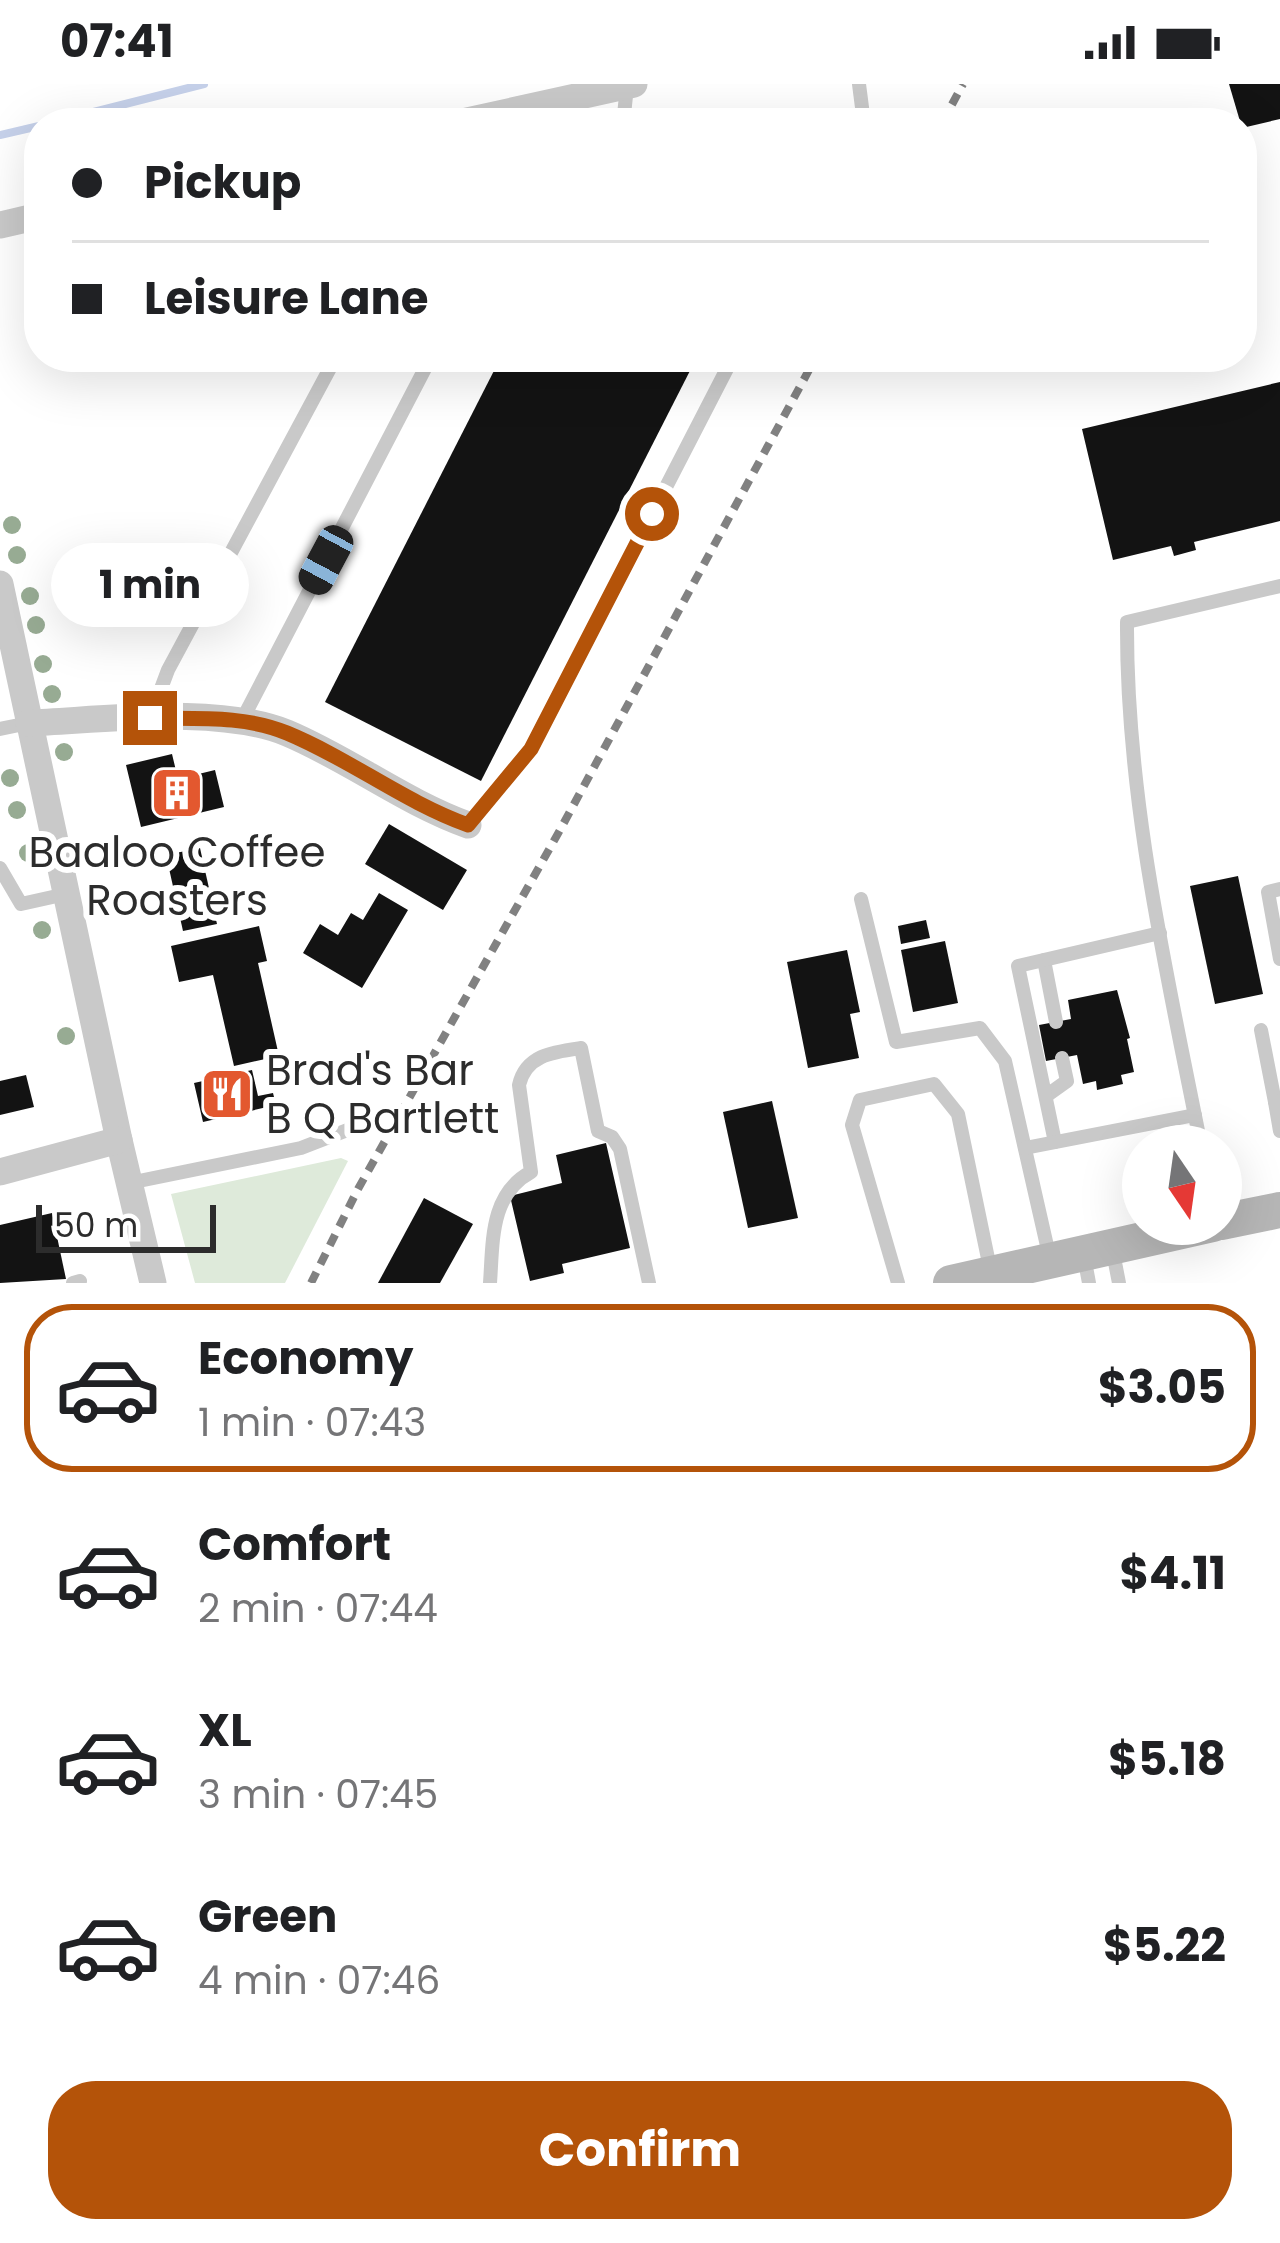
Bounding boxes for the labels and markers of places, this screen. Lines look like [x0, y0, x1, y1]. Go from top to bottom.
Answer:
building icon: Baaloo Coffee Roasters [149, 765, 205, 821]
place label: Baaloo Coffee Roasters [29, 823, 325, 930]
place label: Brad's Bar B Q Bartlett [266, 1041, 499, 1148]
restaurant icon: Brad's Bar B Q Bartlett [199, 1066, 255, 1122]

